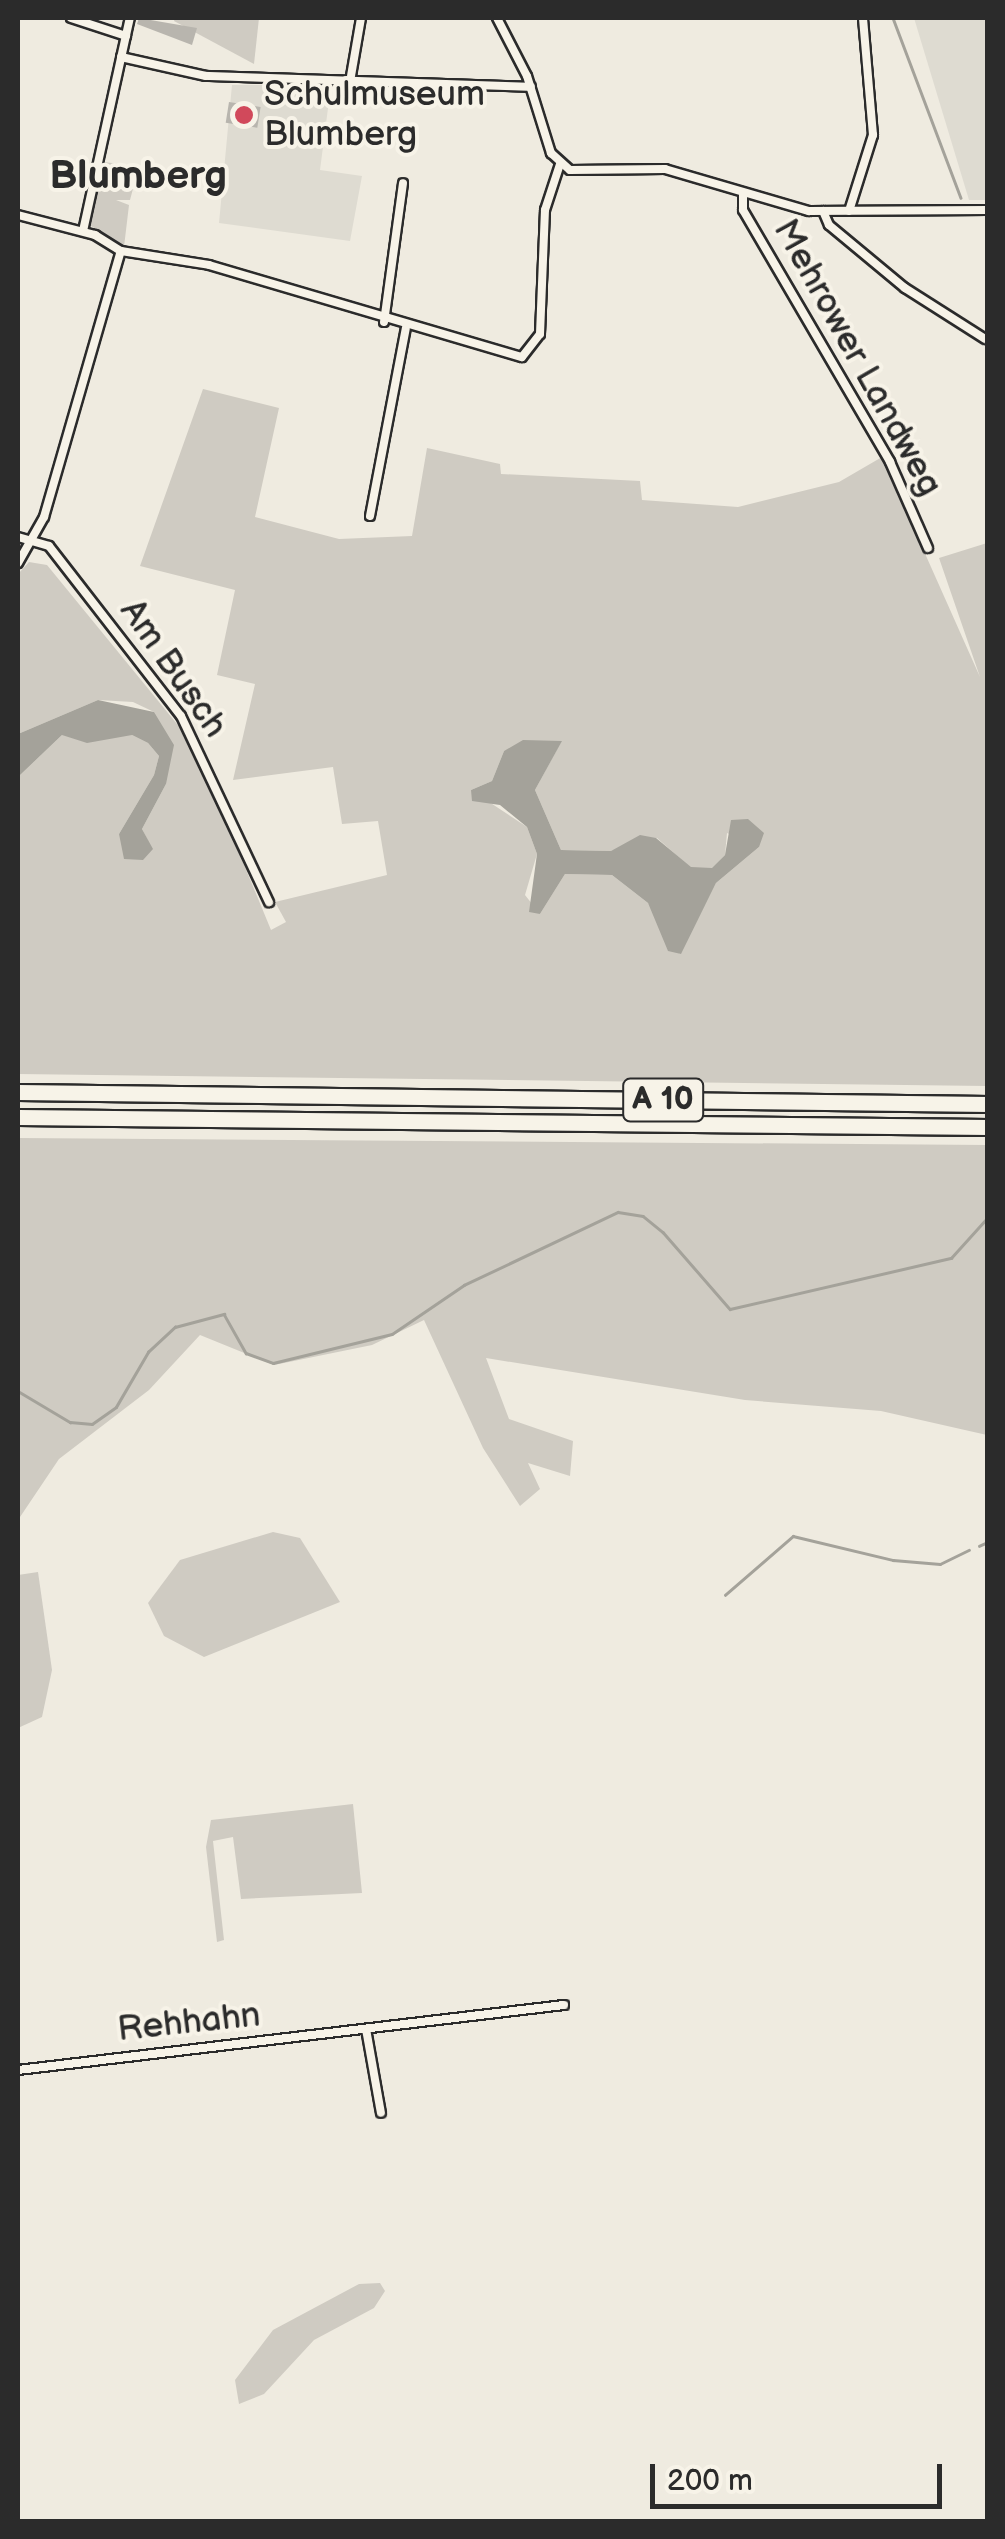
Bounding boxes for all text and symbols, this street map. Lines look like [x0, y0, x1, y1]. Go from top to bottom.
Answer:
place label: Schulmuseum Blumberg [264, 74, 485, 156]
marker: Schulmuseum Blumberg [233, 104, 255, 126]
district label: Blumberg [49, 152, 227, 200]
street label: Mehrower Landweg [764, 212, 950, 504]
street label: Am Busch [110, 592, 236, 746]
road number: A 10 [620, 1073, 706, 1127]
street label: Rehhahn [116, 1995, 262, 2051]
scale bar [655, 2444, 948, 2506]
text: 200 m [667, 2463, 753, 2499]

